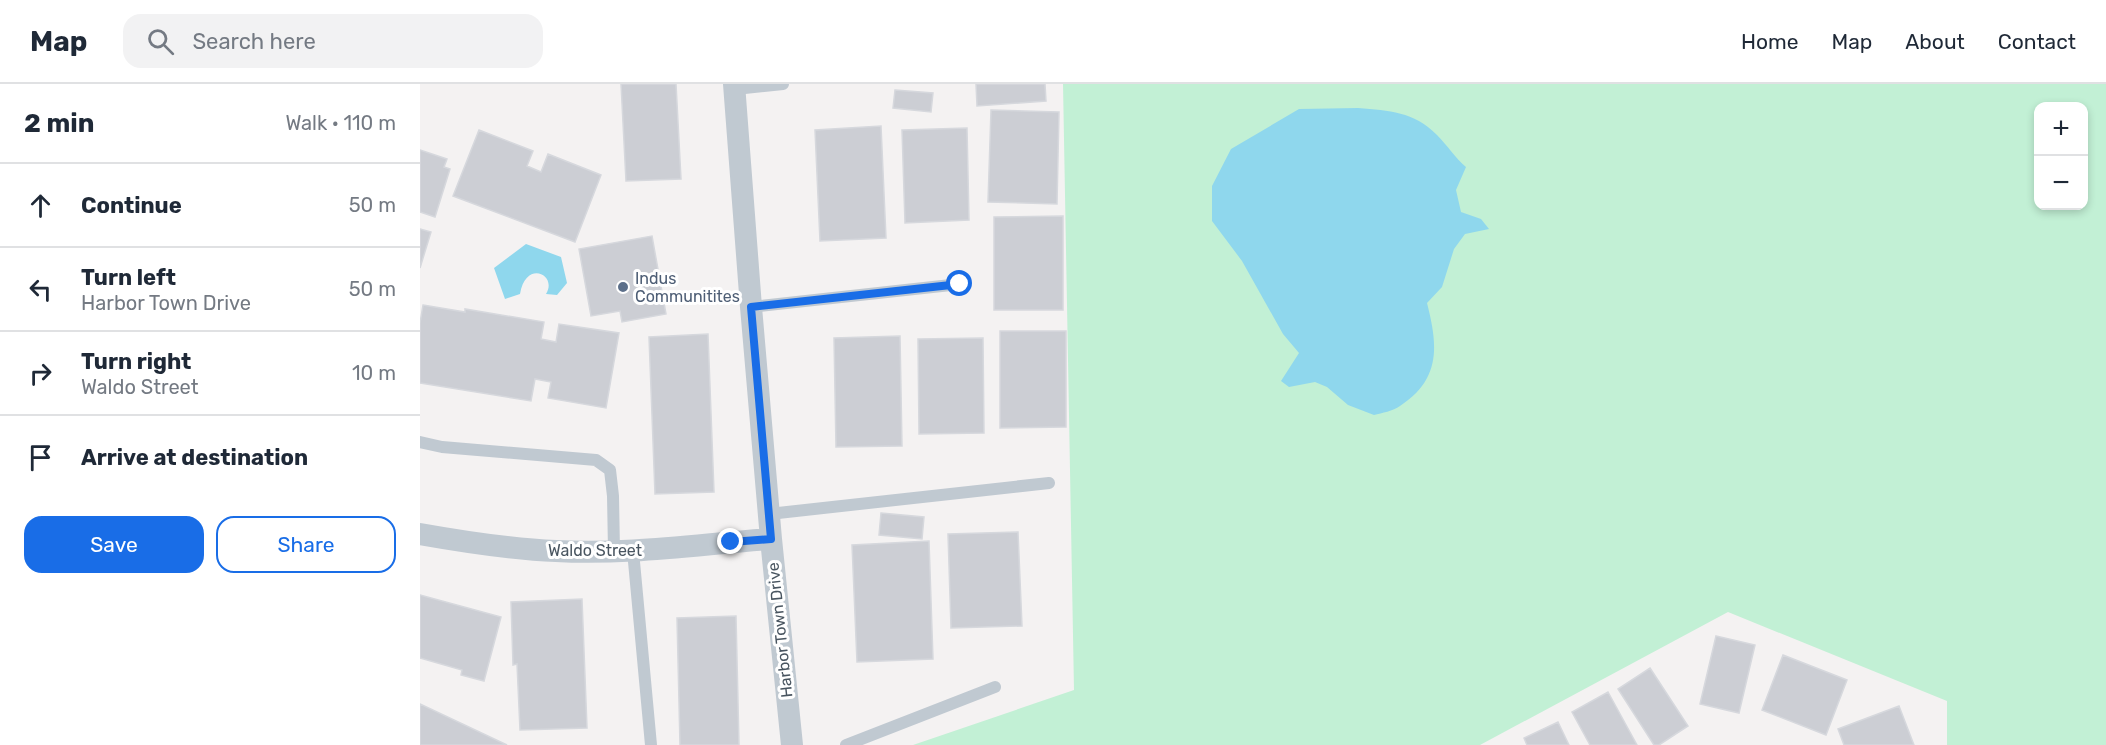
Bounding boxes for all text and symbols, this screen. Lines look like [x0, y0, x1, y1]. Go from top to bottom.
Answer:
search box [123, 14, 543, 68]
text: Map [30, 25, 87, 58]
icon: search [144, 25, 177, 58]
text: Search here [192, 28, 316, 55]
text: Home [1741, 29, 1798, 54]
text: Map [1831, 29, 1872, 54]
text: About [1905, 29, 1965, 54]
text: Contact [1998, 29, 2076, 54]
map controls [2034, 102, 2088, 210]
button: + [2034, 102, 2088, 156]
text: 2 min [24, 108, 94, 139]
text: Walk · 110 m [285, 111, 396, 135]
button: − [2034, 156, 2088, 210]
icon: ahead [24, 189, 57, 222]
text: Continue [81, 192, 182, 219]
text: 50 m [349, 193, 396, 217]
text: Turn left [81, 264, 176, 291]
place label: Indus Communitites [635, 269, 740, 306]
route start [946, 270, 972, 296]
icon: left [24, 273, 57, 306]
text: 50 m [349, 277, 396, 301]
marker: Indus Communitites [616, 280, 630, 294]
text: Harbor Town Drive [81, 291, 251, 315]
text: Turn right [81, 348, 191, 375]
icon: right [24, 357, 57, 390]
text: 10 m [352, 361, 396, 385]
text: Waldo Street [81, 375, 199, 399]
icon: arrive [24, 441, 57, 474]
text: Arrive at destination [81, 444, 308, 471]
button: Save [24, 516, 204, 573]
button: Share [216, 516, 396, 573]
route end [717, 528, 743, 554]
street label: Waldo Street [548, 541, 642, 560]
street label: Harbor Town Drive [763, 561, 797, 699]

